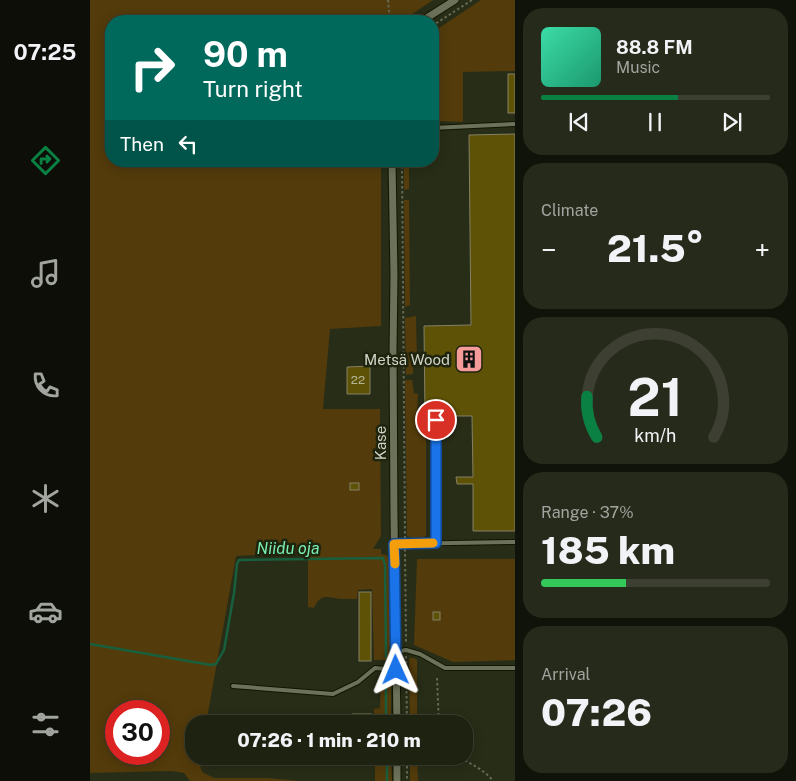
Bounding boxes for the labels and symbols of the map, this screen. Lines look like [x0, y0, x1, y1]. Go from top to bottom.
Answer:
building icon: Metsä Wood [454, 344, 484, 374]
place label: Metsä Wood [364, 351, 450, 368]
house number: 22 [351, 373, 365, 387]
pin [415, 399, 457, 441]
street label: Kase [372, 426, 389, 460]
water label: Niidu oja [257, 539, 319, 558]
position arrow [369, 643, 421, 695]
speed limit sign: 30 [105, 700, 170, 765]

